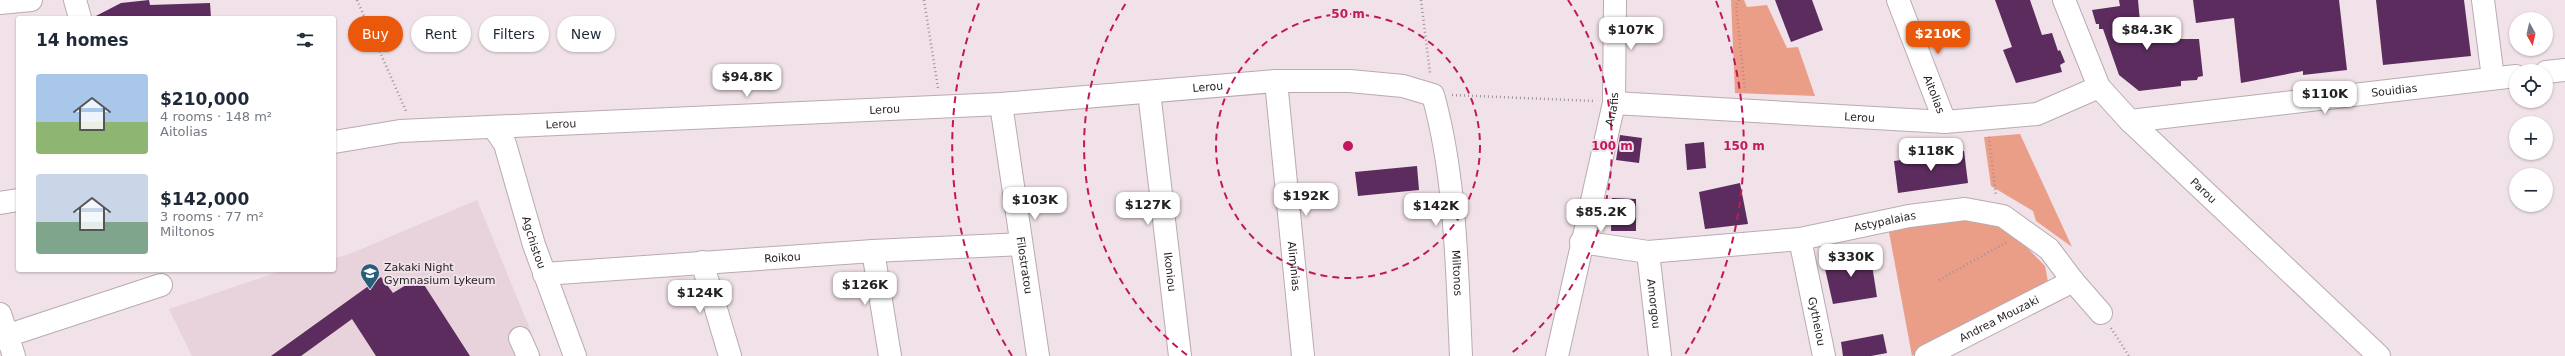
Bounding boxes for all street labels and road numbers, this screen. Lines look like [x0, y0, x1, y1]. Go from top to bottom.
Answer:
street label: Aitolias [1921, 73, 1947, 116]
street label: Lerou [1192, 79, 1224, 95]
street label: Souidias [2371, 82, 2418, 100]
street label: Anafis [1603, 92, 1621, 127]
street label: Lerou [869, 103, 900, 117]
street label: Lerou [1844, 110, 1875, 125]
street label: Lerou [545, 117, 577, 131]
street label: Parou [2188, 176, 2219, 206]
street label: Astypalaias [1853, 209, 1917, 234]
street label: Agchistou [519, 215, 548, 271]
street label: Filostratou [1014, 236, 1035, 295]
street label: Aliminias [1285, 241, 1303, 292]
street label: Roikou [764, 250, 801, 266]
street label: Miltonos [1449, 250, 1464, 297]
street label: Ikoniou [1161, 251, 1178, 292]
street label: Amorgou [1644, 278, 1663, 329]
street label: Andrea Mouzaki [1957, 293, 2041, 345]
street label: Gytheiou [1805, 296, 1828, 347]

